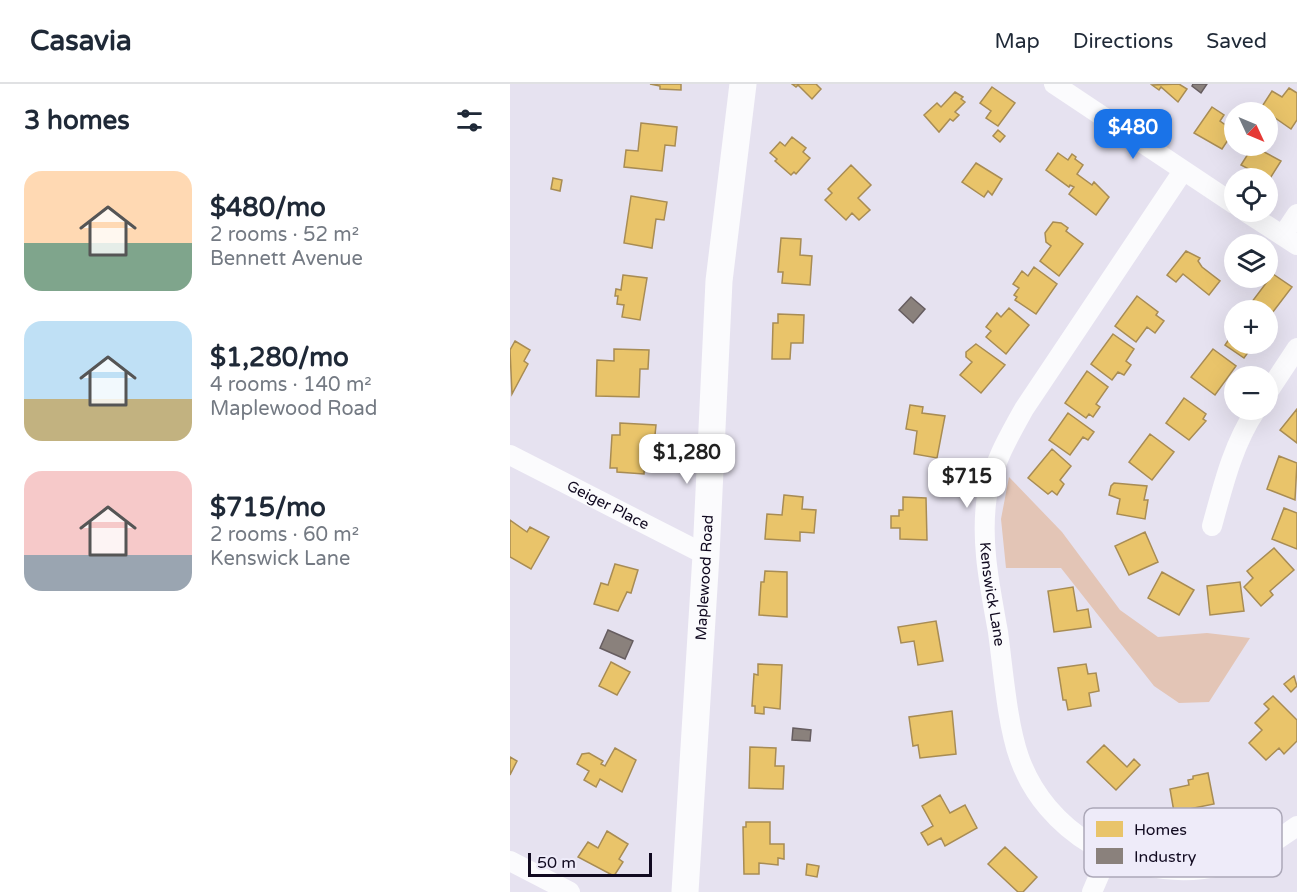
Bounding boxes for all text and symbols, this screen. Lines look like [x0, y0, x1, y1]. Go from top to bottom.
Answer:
text: Casavia [30, 24, 132, 58]
text: Map [994, 29, 1040, 54]
text: Directions [1073, 29, 1173, 54]
text: Saved [1206, 29, 1267, 54]
north arrow [1224, 102, 1278, 156]
map controls [1224, 102, 1278, 420]
icon: filters [453, 104, 486, 137]
text: 3 homes [24, 105, 130, 136]
pin: $480 [1097, 109, 1169, 160]
text: $480 [1108, 116, 1158, 140]
button: locate [1224, 168, 1278, 222]
text: $480/mo [210, 192, 326, 223]
icon: home [72, 195, 144, 267]
text: 2 rooms · 52 m² [210, 223, 359, 247]
button: layers [1224, 234, 1278, 288]
text: Bennett Avenue [210, 247, 363, 271]
button: + [1224, 300, 1278, 354]
text: $1,280/mo [210, 342, 349, 373]
icon: home [72, 345, 144, 417]
button: − [1224, 366, 1278, 420]
text: 4 rooms · 140 m² [210, 373, 372, 397]
text: Maplewood Road [210, 397, 377, 421]
pin: $1,280 [638, 434, 736, 485]
text: $1,280 [653, 441, 721, 465]
pin: $715 [931, 458, 1003, 509]
text: $715 [942, 465, 992, 489]
street label: Geiger Place [564, 477, 652, 533]
text: $715/mo [210, 492, 326, 523]
icon: home [72, 495, 144, 567]
street label: Maplewood Road [692, 514, 717, 641]
text: 2 rooms · 60 m² [210, 523, 359, 547]
street label: Kenswick Lane [976, 541, 1009, 647]
text: Kenswick Lane [210, 547, 350, 571]
legend [1084, 808, 1282, 877]
text: Homes [1134, 820, 1187, 840]
text: Industry [1134, 847, 1197, 867]
scale bar [528, 850, 652, 878]
text: 50 m [537, 853, 576, 873]

